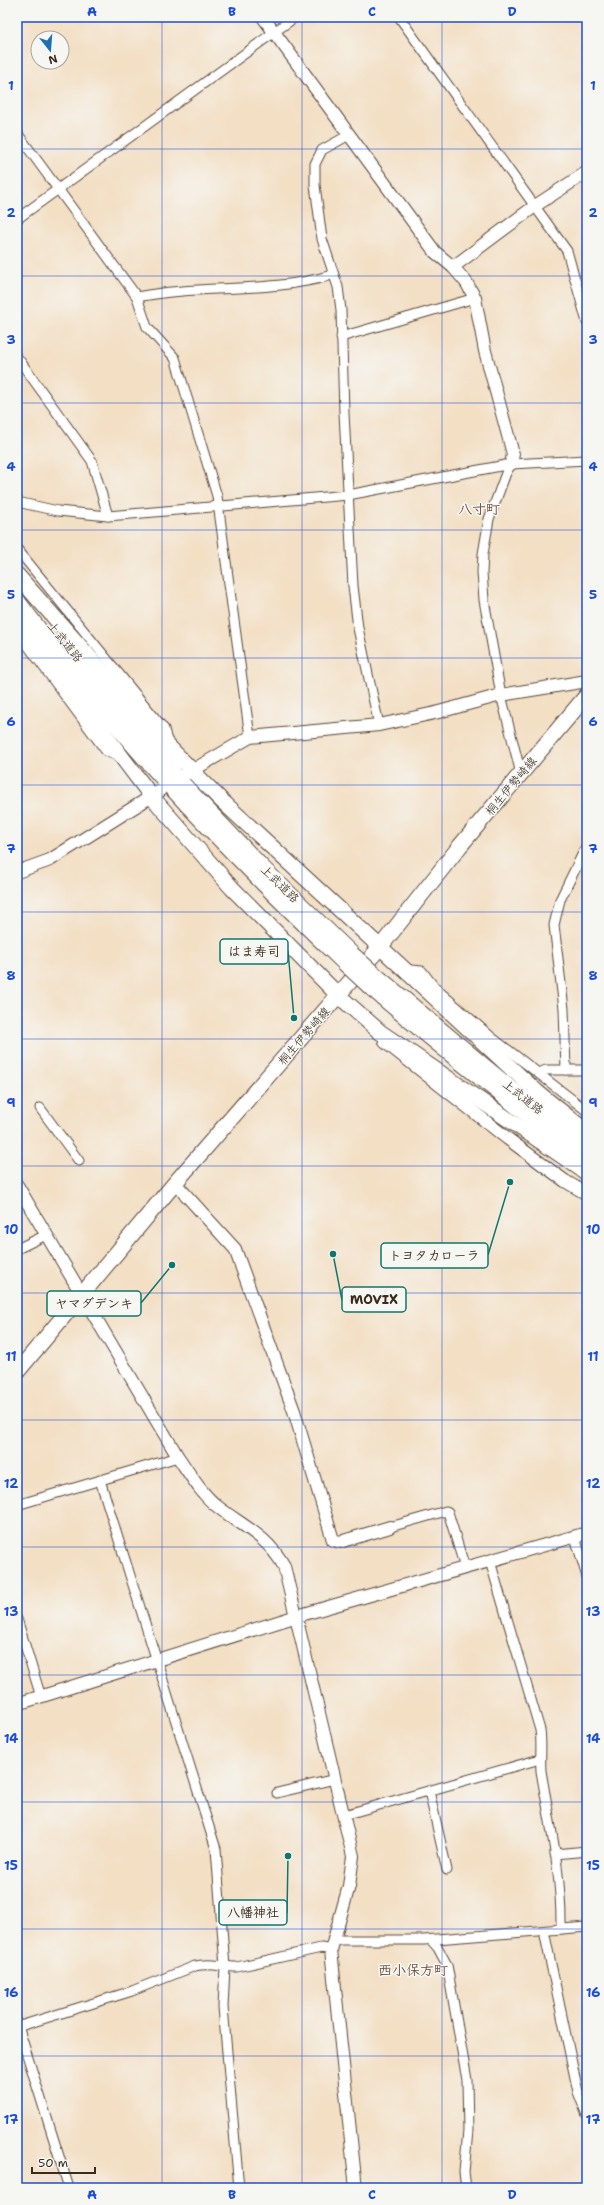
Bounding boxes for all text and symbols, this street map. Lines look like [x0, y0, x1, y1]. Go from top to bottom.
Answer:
text: A [87, 3, 97, 20]
text: B [228, 3, 236, 20]
text: C [368, 3, 376, 20]
text: D [507, 3, 517, 20]
north arrow [30, 30, 70, 70]
text: N [46, 51, 59, 68]
text: 1 [8, 77, 14, 94]
text: 1 [590, 77, 596, 94]
text: 2 [6, 204, 16, 221]
text: 2 [588, 204, 598, 221]
text: 3 [6, 331, 16, 348]
text: 3 [588, 331, 598, 348]
text: 4 [6, 458, 16, 475]
text: 4 [588, 458, 598, 475]
district label: 八寸町 [458, 500, 500, 518]
text: 5 [7, 586, 15, 603]
text: 5 [589, 586, 597, 603]
street label: 上武道路 [44, 618, 86, 666]
text: 6 [6, 713, 16, 730]
text: 6 [588, 713, 598, 730]
street label: 桐生伊勢崎線 [482, 753, 540, 819]
text: 7 [6, 840, 16, 857]
text: 7 [588, 840, 598, 857]
street label: 上武道路 [257, 862, 303, 906]
callout: はま寿司 [220, 939, 288, 964]
text: はま寿司 [228, 943, 280, 960]
text: 8 [6, 967, 16, 984]
text: 8 [588, 967, 598, 984]
street label: 桐生伊勢崎線 [274, 1004, 334, 1068]
street label: 上武道路 [499, 1076, 547, 1118]
text: 9 [6, 1094, 16, 1111]
text: 9 [588, 1094, 598, 1111]
text: 10 [4, 1221, 18, 1238]
text: 10 [586, 1221, 600, 1238]
callout: トヨタカローラ [381, 1243, 488, 1268]
text: トヨタカローラ [388, 1247, 480, 1264]
callout: MOVIX [342, 1287, 406, 1312]
callout: ヤマダデンキ [47, 1291, 141, 1316]
text: MOVIX [350, 1291, 398, 1308]
text: ヤマダデンキ [55, 1295, 133, 1312]
text: 11 [5, 1348, 17, 1365]
text: 11 [587, 1348, 599, 1365]
text: 12 [4, 1475, 18, 1492]
text: 12 [586, 1475, 600, 1492]
text: 13 [4, 1603, 18, 1620]
text: 13 [586, 1603, 600, 1620]
text: 14 [4, 1730, 18, 1747]
text: 14 [586, 1730, 600, 1747]
text: 15 [4, 1857, 18, 1874]
text: 15 [586, 1857, 600, 1874]
callout: 八幡神社 [219, 1900, 287, 1925]
text: 八幡神社 [227, 1904, 279, 1921]
district label: 西小保方町 [378, 1961, 448, 1979]
text: 16 [4, 1984, 18, 2001]
text: 16 [586, 1984, 600, 2001]
text: 17 [4, 2111, 18, 2128]
text: 17 [586, 2111, 600, 2128]
scale bar [32, 2149, 95, 2175]
text: 50 m [38, 2155, 68, 2171]
text: A [87, 2186, 97, 2203]
text: B [228, 2186, 236, 2203]
text: C [368, 2186, 376, 2203]
text: D [507, 2186, 517, 2203]

